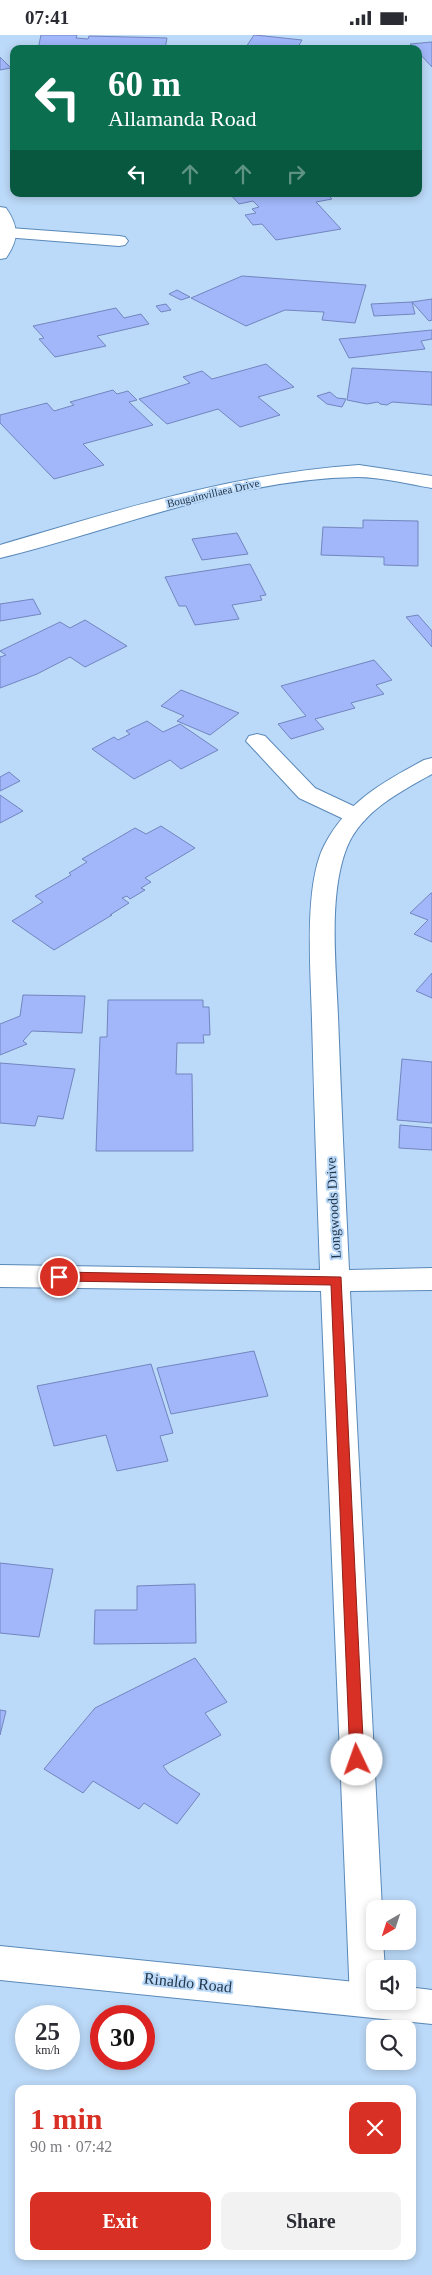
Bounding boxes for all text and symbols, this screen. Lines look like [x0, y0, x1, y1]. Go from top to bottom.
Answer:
text: 07:41 [25, 7, 69, 28]
icon: left [25, 65, 90, 130]
text: 60 m [108, 65, 181, 104]
text: Allamanda Road [108, 106, 256, 131]
icon: left [123, 160, 151, 188]
icon: ahead [176, 160, 204, 188]
icon: ahead [229, 160, 257, 188]
icon: right [282, 160, 310, 188]
street label: Bougainvillaea Drive [166, 477, 260, 509]
street label: Longwoods Drive [323, 1157, 344, 1259]
pin [38, 1256, 80, 1298]
icon: arrive [45, 1263, 73, 1291]
position arrow [330, 1733, 382, 1785]
north arrow [366, 1900, 416, 1950]
map controls [366, 1900, 416, 2070]
button: sound [366, 1960, 416, 2010]
street label: Rinaldo Road [143, 1969, 233, 1996]
speed limit sign: 30 [90, 2005, 155, 2070]
text: 25 [35, 2018, 60, 2045]
button: search [366, 2020, 416, 2070]
text: km/h [35, 2043, 60, 2057]
text: 1 min [30, 2102, 103, 2135]
button: close [349, 2102, 401, 2154]
text: 90 m · 07:42 [30, 2138, 112, 2155]
button: Exit [30, 2192, 211, 2250]
button: Share [221, 2192, 401, 2250]

